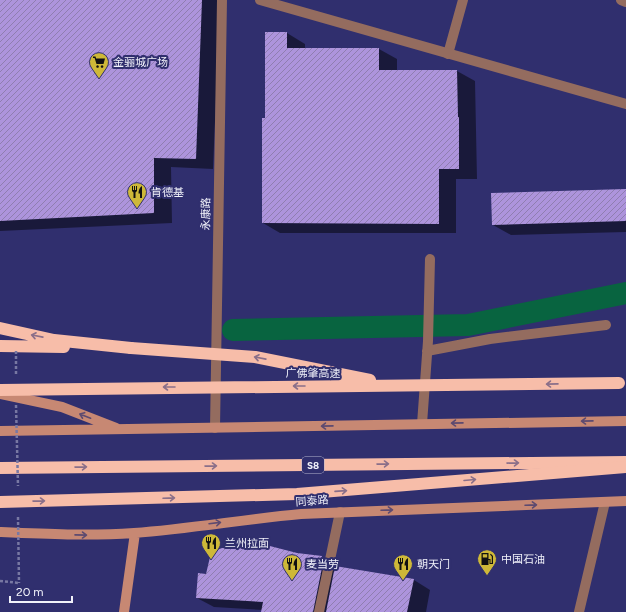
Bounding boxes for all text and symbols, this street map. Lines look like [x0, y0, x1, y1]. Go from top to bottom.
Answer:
supermarket icon: 金骊城广场 [88, 51, 110, 79]
place label: 金骊城广场 [113, 56, 168, 69]
restaurant icon: 肯德基 [126, 181, 148, 209]
place label: 肯德基 [151, 186, 184, 199]
street label: 永康路 [199, 197, 213, 231]
one-way arrow [31, 332, 44, 340]
one-way arrow [254, 354, 267, 362]
street label: 广佛肇高速 [286, 367, 341, 380]
one-way arrow [546, 380, 559, 388]
one-way arrow [293, 382, 306, 390]
one-way arrow [163, 383, 176, 391]
one-way arrow [80, 411, 92, 419]
one-way arrow [581, 418, 594, 425]
one-way arrow [451, 419, 464, 427]
one-way arrow [321, 422, 334, 430]
road number: S8 [302, 457, 324, 473]
one-way arrow [506, 459, 519, 467]
one-way arrow [376, 460, 389, 468]
one-way arrow [204, 462, 217, 470]
one-way arrow [74, 463, 87, 471]
one-way arrow [463, 477, 476, 484]
one-way arrow [334, 487, 347, 494]
street label: 同泰路 [295, 493, 329, 509]
one-way arrow [162, 494, 175, 502]
one-way arrow [32, 497, 45, 505]
one-way arrow [524, 501, 537, 508]
one-way arrow [380, 506, 393, 514]
one-way arrow [208, 519, 221, 527]
one-way arrow [74, 531, 87, 539]
restaurant icon: 兰州拉面 [200, 532, 222, 560]
place label: 兰州拉面 [225, 537, 269, 550]
fuel station icon: 中国石油 [476, 548, 498, 576]
restaurant icon: 麦当劳 [281, 553, 303, 581]
restaurant icon: 朝天门 [392, 553, 414, 581]
place label: 中国石油 [501, 553, 545, 566]
place label: 麦当劳 [306, 558, 339, 571]
place label: 朝天门 [417, 558, 450, 571]
scale bar [10, 578, 72, 604]
text: 20 m [16, 585, 44, 599]

